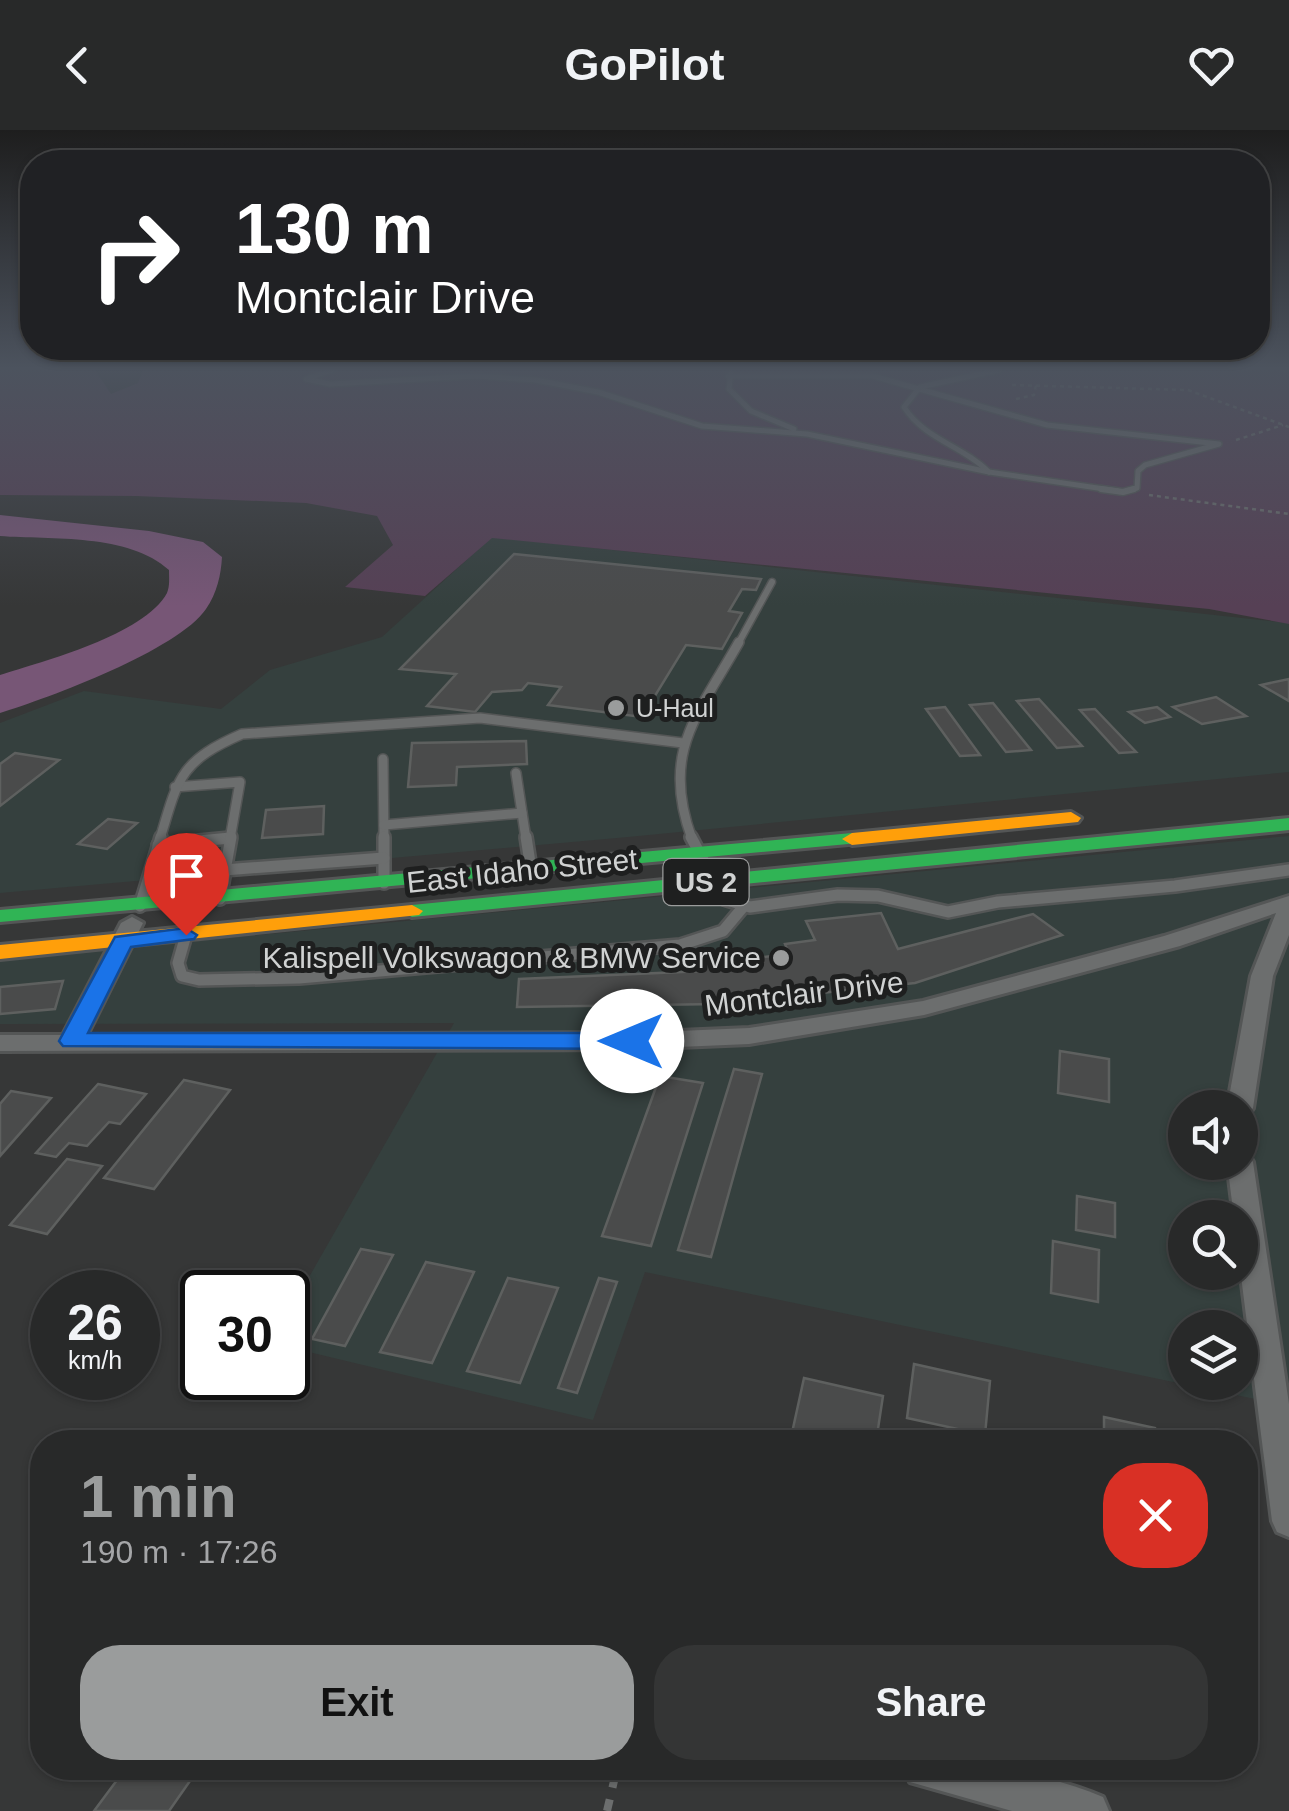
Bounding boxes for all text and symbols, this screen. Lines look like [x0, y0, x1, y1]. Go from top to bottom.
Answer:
icon: back [50, 38, 105, 93]
icon: heart [1184, 38, 1239, 93]
text: GoPilot [565, 39, 724, 90]
icon: right [70, 190, 200, 320]
text: 130 m [235, 190, 433, 268]
text: Montclair Drive [235, 272, 535, 323]
place label: U-Haul [636, 694, 714, 722]
marker: U-Haul [605, 697, 627, 719]
pin [144, 833, 229, 936]
street label: East Idaho Street [405, 842, 640, 899]
icon: arrive [159, 848, 214, 903]
road number: US 2 [664, 859, 748, 905]
place label: Kalispell Volkswagon & BMW Service [262, 941, 761, 974]
marker: Kalispell Volkswagon & BMW Service [770, 947, 792, 969]
street label: Montclair Drive [703, 965, 905, 1022]
position arrow [580, 989, 684, 1093]
map controls [1168, 1090, 1258, 1400]
button: sound [1168, 1090, 1258, 1180]
button: search [1168, 1200, 1258, 1290]
speed limit sign: 30 [180, 1270, 310, 1400]
text: 26 [67, 1295, 123, 1351]
button: layers [1168, 1310, 1258, 1400]
text: km/h [68, 1346, 122, 1374]
text: 1 min [80, 1463, 237, 1530]
button: close [1103, 1463, 1208, 1568]
text: 190 m · 17:26 [80, 1534, 277, 1570]
button: Exit [80, 1645, 634, 1760]
button: Share [654, 1645, 1208, 1760]

